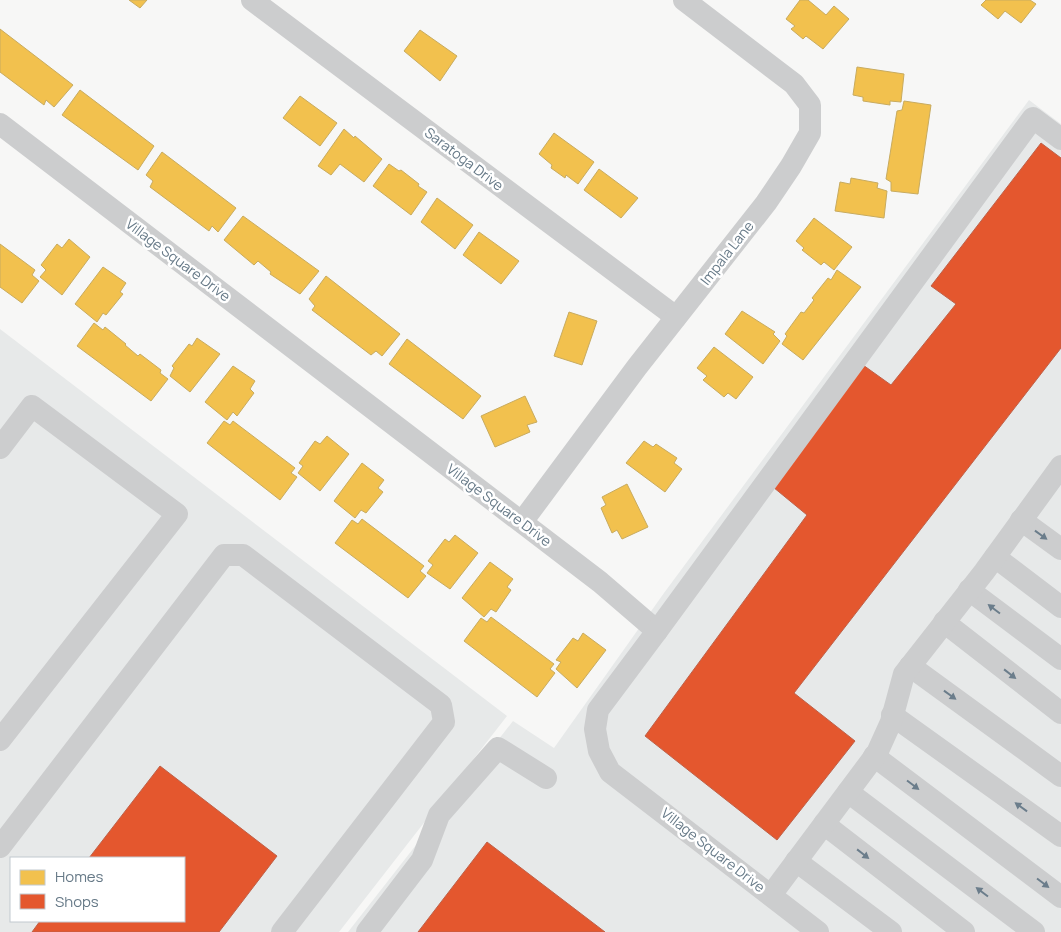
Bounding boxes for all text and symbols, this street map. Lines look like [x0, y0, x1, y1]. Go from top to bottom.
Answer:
street label: Saratoga Drive [421, 123, 508, 195]
street label: Village Square Drive [122, 214, 235, 305]
street label: Impala Lane [696, 217, 758, 289]
street label: Village Square Drive [443, 459, 556, 550]
one-way arrow [1034, 530, 1048, 540]
one-way arrow [987, 604, 1001, 614]
one-way arrow [1003, 669, 1017, 679]
one-way arrow [943, 689, 956, 700]
one-way arrow [906, 780, 919, 791]
one-way arrow [1015, 802, 1028, 813]
street label: Village Square Drive [658, 803, 769, 896]
one-way arrow [856, 848, 869, 859]
legend [10, 857, 185, 922]
text: Homes [55, 866, 104, 887]
one-way arrow [1036, 878, 1050, 888]
one-way arrow [975, 887, 989, 897]
text: Shops [55, 891, 99, 912]

